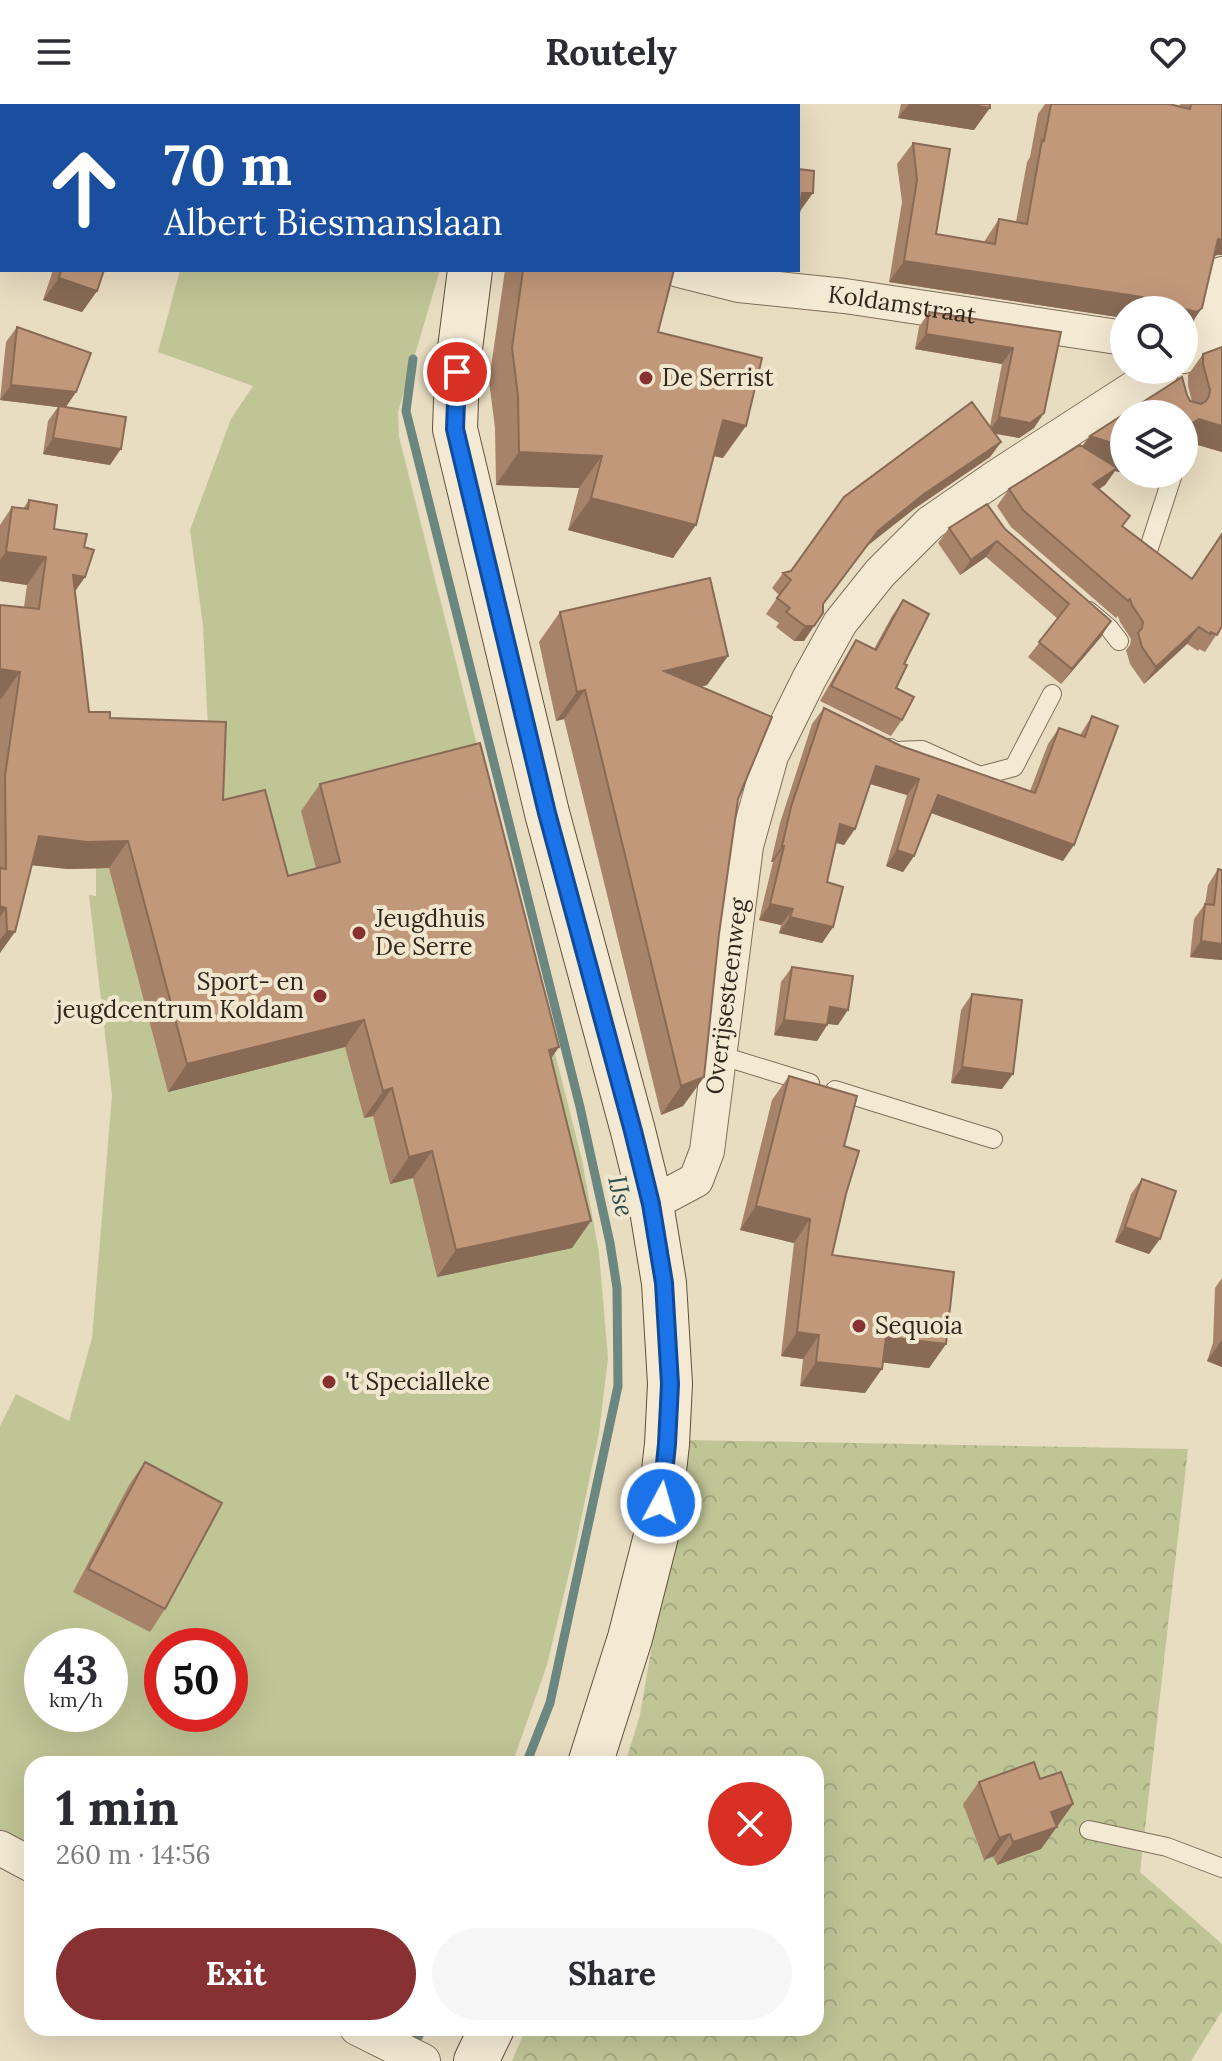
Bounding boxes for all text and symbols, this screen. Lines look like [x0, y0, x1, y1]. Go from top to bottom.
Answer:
text: Routely [545, 29, 677, 75]
icon: menu [32, 30, 76, 74]
icon: heart [1146, 30, 1190, 74]
text: 70 m [164, 129, 292, 200]
icon: ahead [32, 136, 136, 240]
text: Albert Biesmanslaan [164, 199, 503, 245]
street label: Koldamstraat [826, 278, 979, 331]
map controls [1110, 296, 1198, 488]
button: search [1110, 296, 1198, 384]
pin [423, 338, 491, 406]
icon: arrive [435, 350, 479, 394]
place label: De Serrist [662, 362, 774, 393]
marker: De Serrist [637, 369, 655, 387]
button: layers [1110, 400, 1198, 488]
street label: Overijsesteenweg [698, 896, 754, 1096]
place label: Jeugdhuis De Serre [374, 903, 485, 962]
marker: Jeugdhuis De Serre [350, 924, 368, 942]
place label: Sport- en jeugdcentrum Koldam [53, 966, 304, 1025]
marker: Sport- en jeugdcentrum Koldam [311, 987, 329, 1005]
water label: IJse [601, 1172, 642, 1220]
place label: Sequoia [875, 1310, 963, 1341]
marker: Sequoia [850, 1317, 868, 1335]
place label: 't Specialleke [345, 1366, 490, 1397]
marker: 't Specialleke [320, 1373, 338, 1391]
position arrow [619, 1461, 703, 1545]
speed limit sign: 50 [144, 1628, 248, 1732]
text: 43 [54, 1644, 98, 1695]
text: km/h [49, 1687, 103, 1712]
text: 1 min [56, 1777, 179, 1838]
button: close [708, 1782, 792, 1866]
text: 260 m · 14:56 [56, 1838, 211, 1871]
button: Exit [56, 1928, 416, 2020]
button: Share [432, 1928, 792, 2020]

